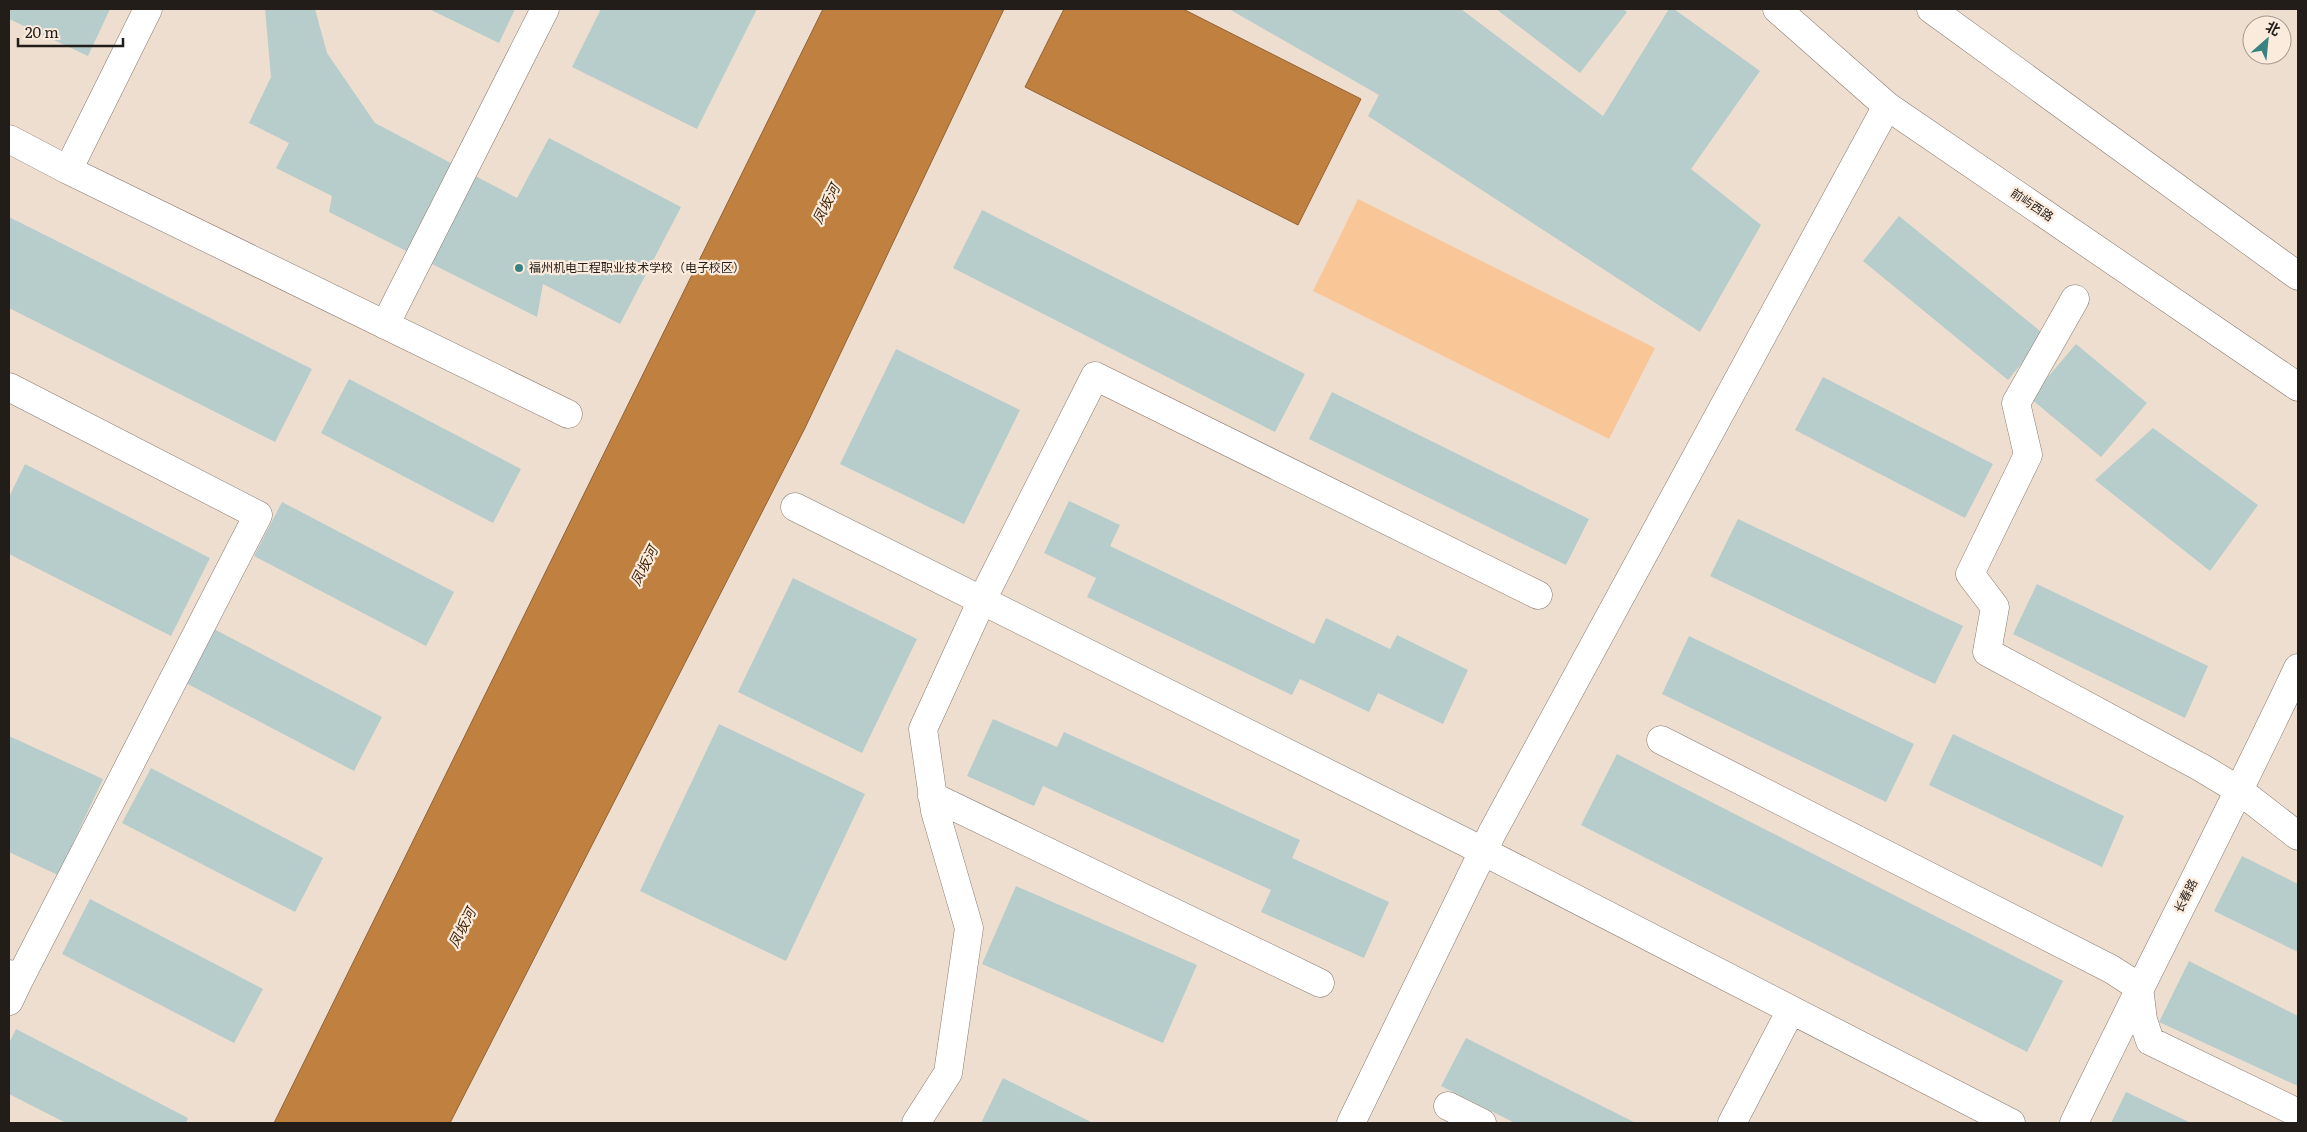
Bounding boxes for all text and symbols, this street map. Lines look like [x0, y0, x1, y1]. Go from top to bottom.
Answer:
scale bar [18, 15, 122, 47]
north arrow [2242, 15, 2292, 65]
text: 北 [2263, 15, 2284, 40]
text: 20 m [25, 20, 59, 43]
water label: 凤坂河 [807, 178, 845, 227]
street label: 前屿西路 [2008, 183, 2057, 225]
place label: 福州机电工程职业技术学校（电子校区） [529, 258, 745, 276]
marker: 福州机电工程职业技术学校（电子校区） [513, 262, 525, 274]
water label: 凤坂河 [625, 540, 663, 589]
street label: 长春路 [2169, 875, 2201, 916]
water label: 凤坂河 [443, 902, 481, 951]

